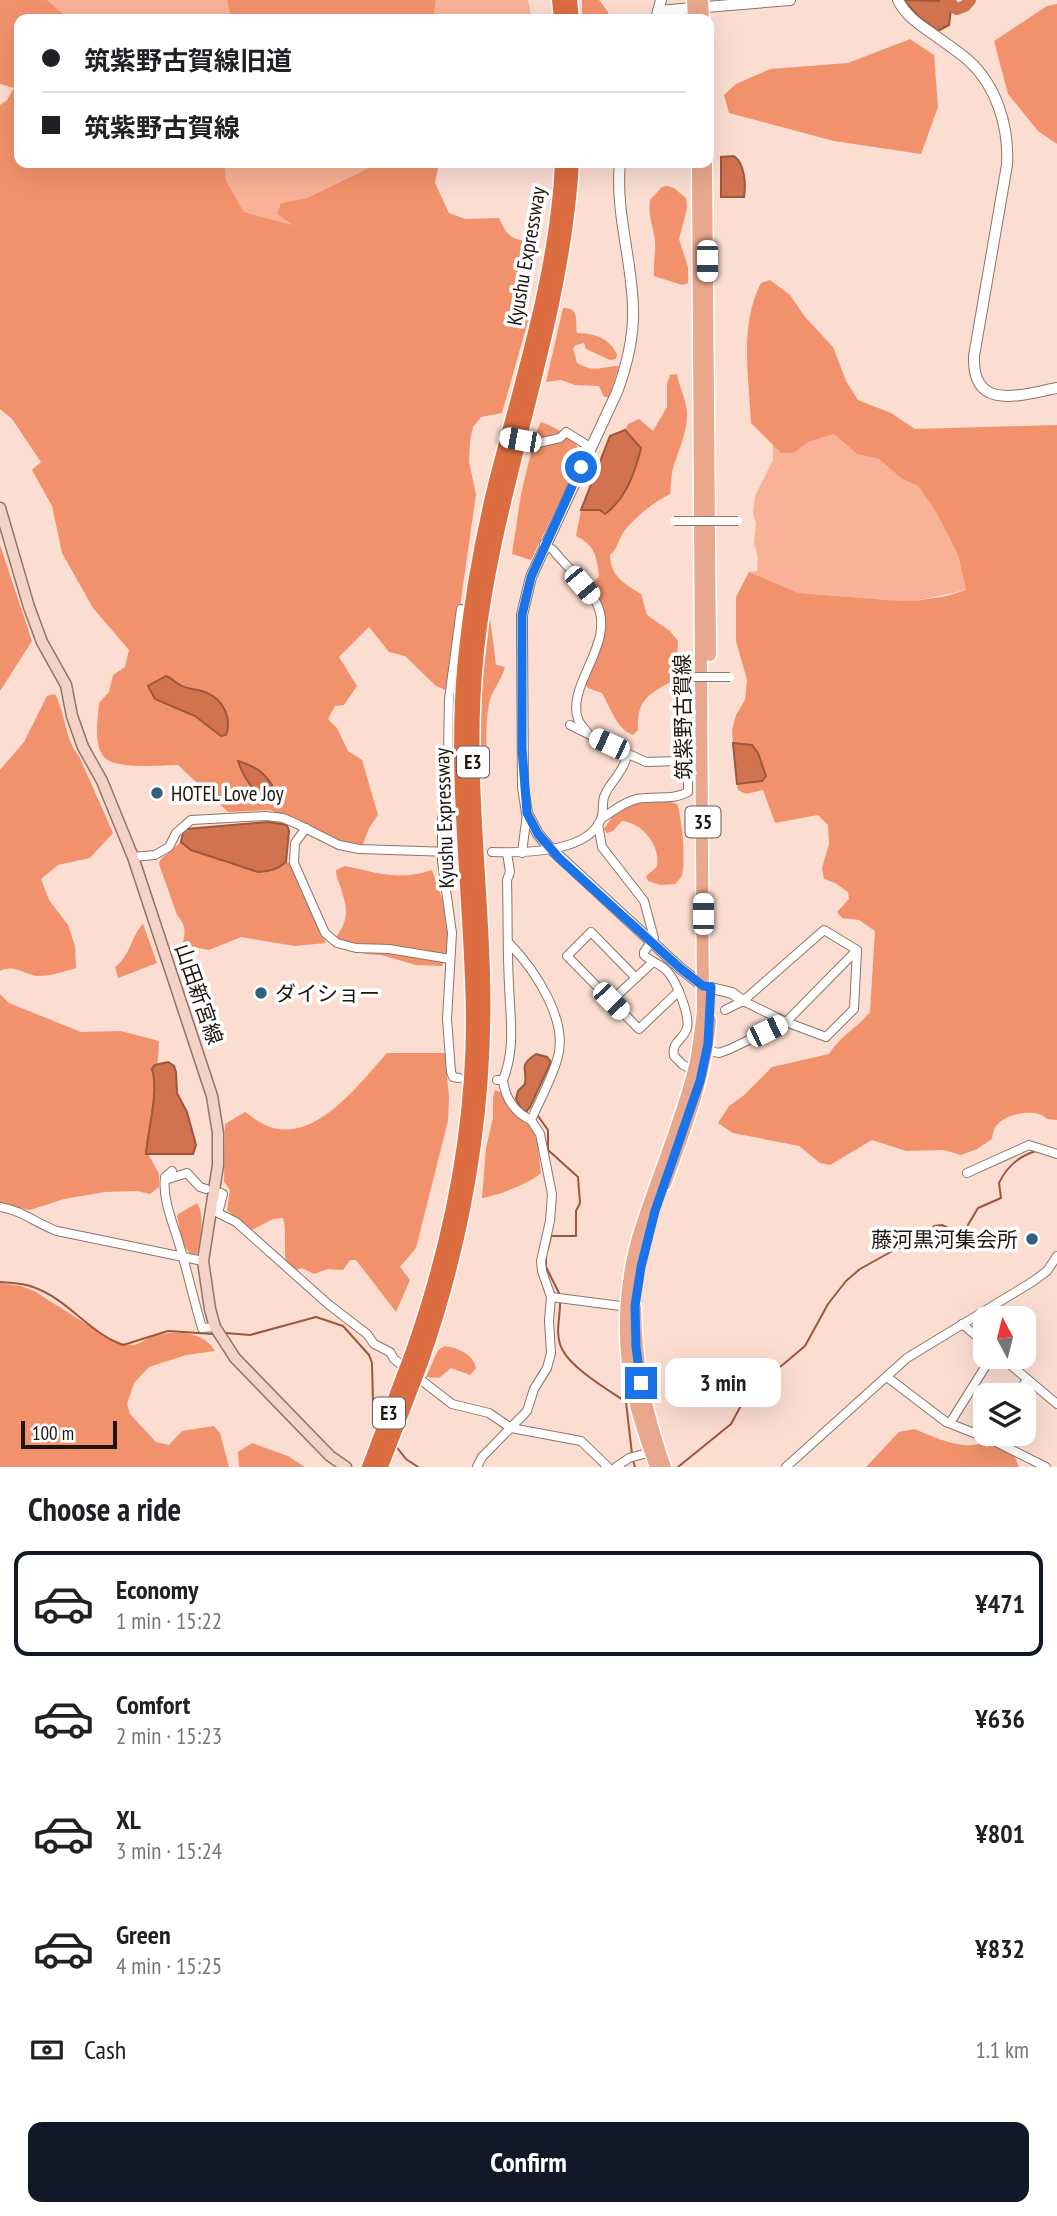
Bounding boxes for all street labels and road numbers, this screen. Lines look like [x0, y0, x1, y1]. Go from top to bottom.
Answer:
street label: Kyushu Expressway [501, 184, 552, 328]
street label: 筑紫野古賀線 [668, 654, 698, 780]
street label: Kyushu Expressway [428, 747, 460, 889]
road number: E3 [457, 747, 489, 778]
road number: 35 [686, 806, 720, 838]
street label: 山田新宮線 [169, 940, 229, 1048]
road number: E3 [373, 1398, 405, 1428]

